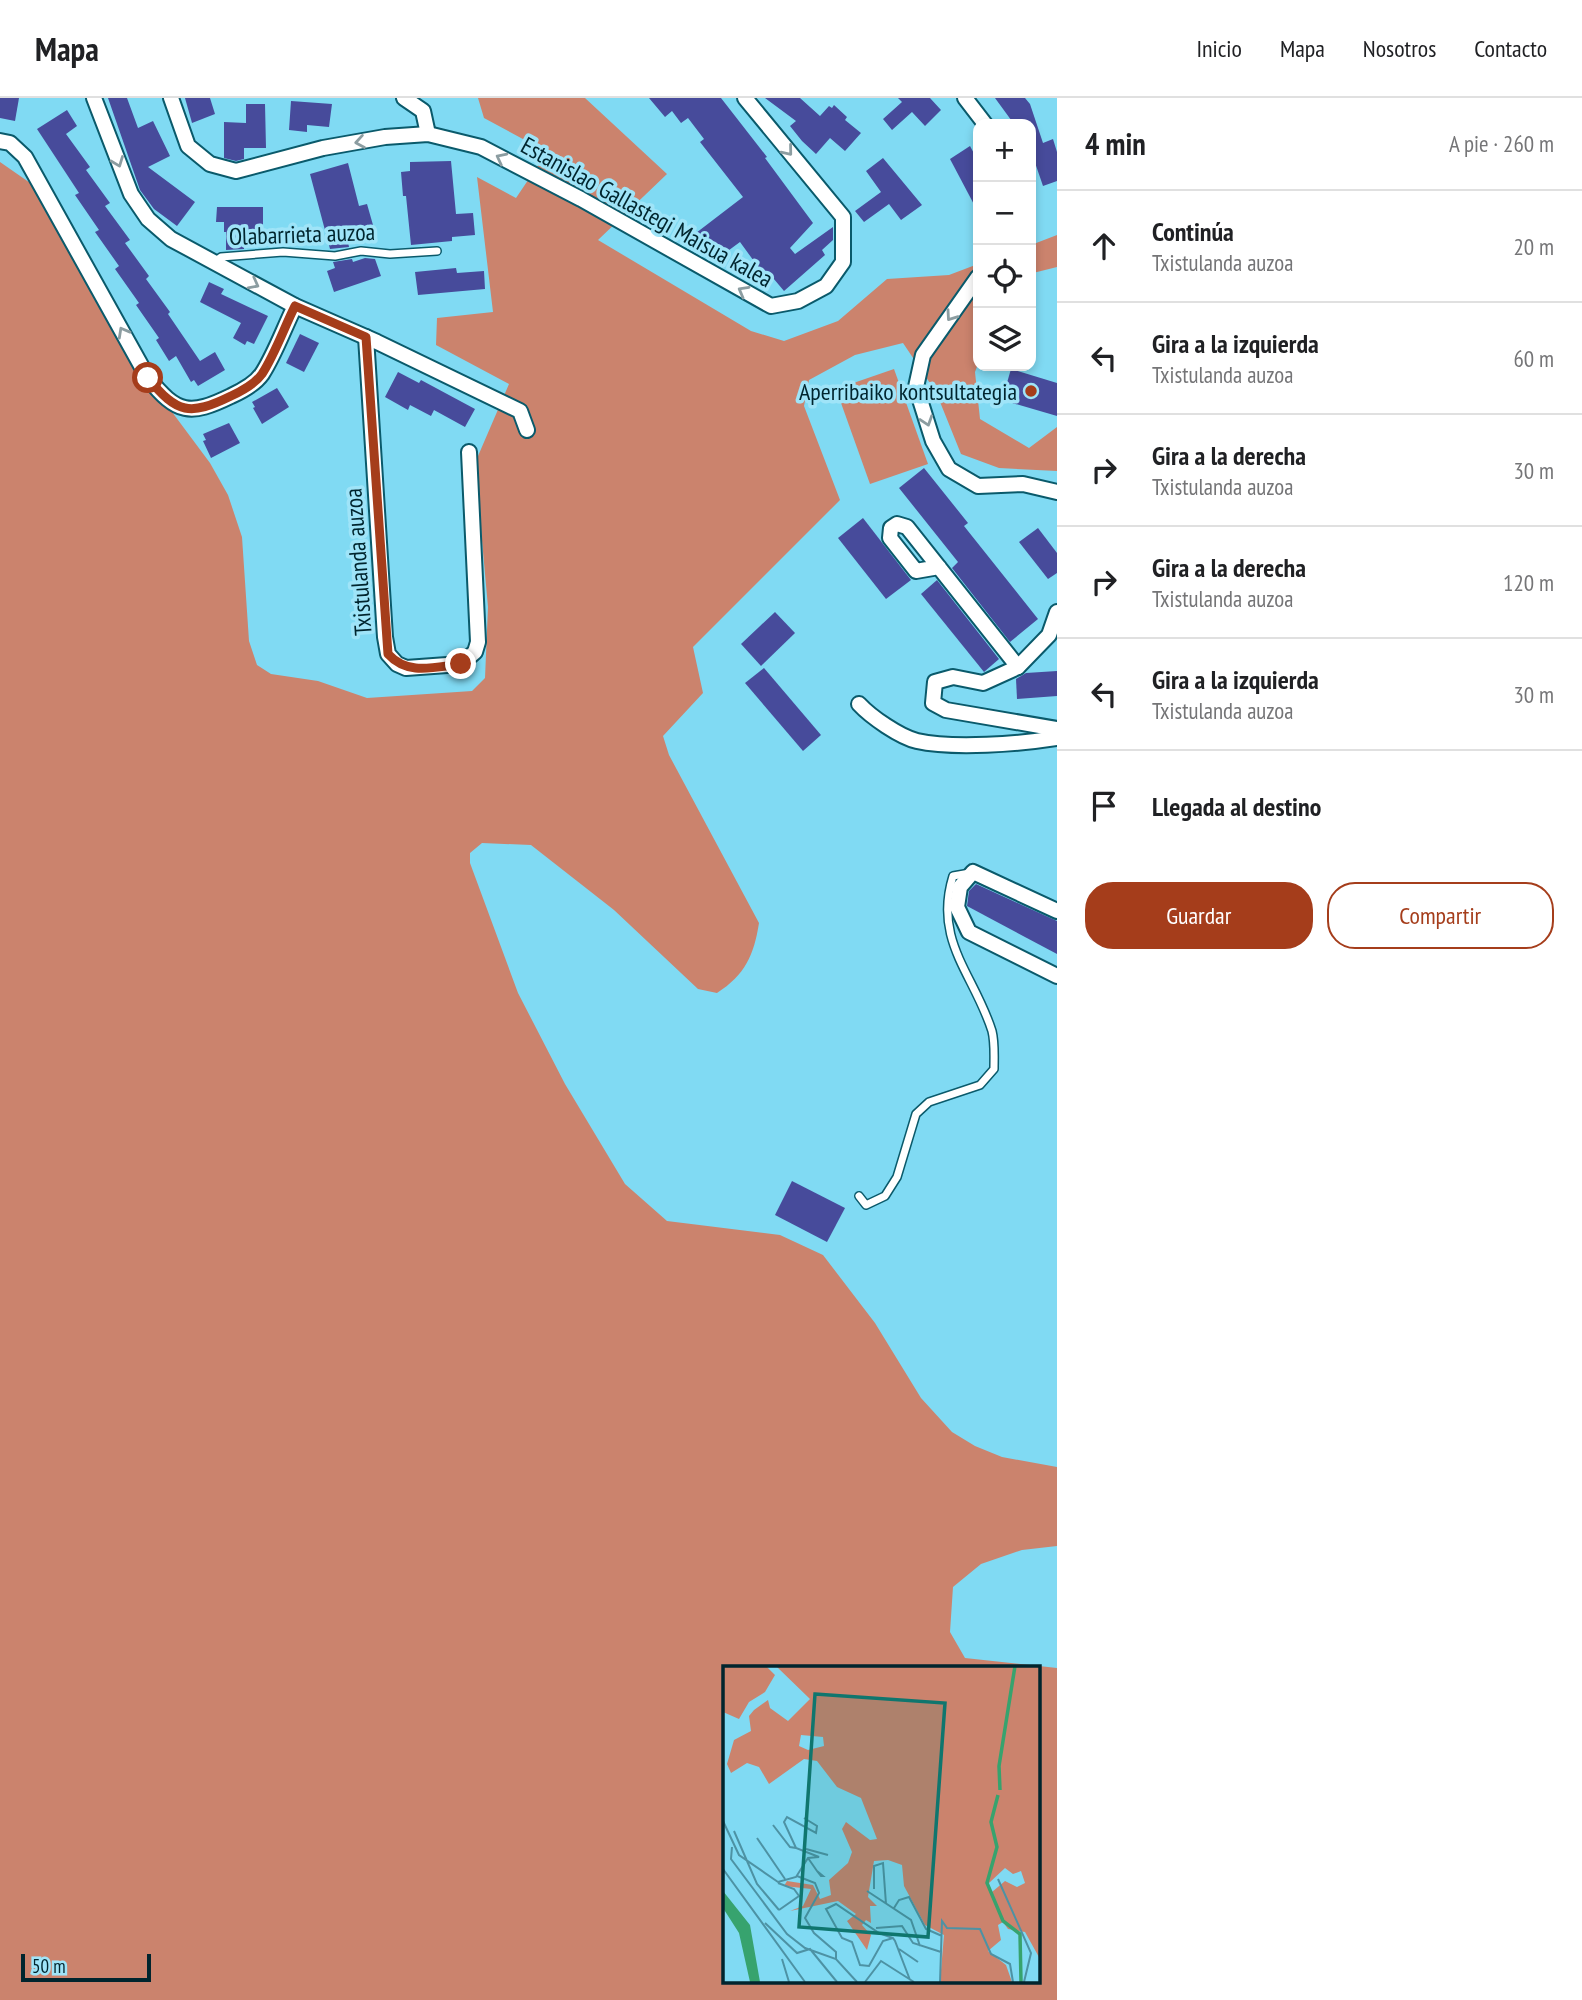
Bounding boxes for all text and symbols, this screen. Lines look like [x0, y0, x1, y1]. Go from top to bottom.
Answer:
text: Mapa [35, 27, 99, 70]
text: Inicio [1196, 33, 1242, 64]
text: Mapa [1280, 33, 1325, 64]
text: Nosotros [1363, 33, 1436, 64]
text: Contacto [1474, 33, 1547, 64]
map controls [973, 119, 1036, 371]
button: + [973, 119, 1036, 182]
text: 4 min [1085, 124, 1146, 163]
text: A pie · 260 m [1449, 129, 1554, 158]
street label: Estanislao Gallastegi Maisua kalea [515, 130, 779, 294]
one-way arrow [355, 134, 366, 149]
one-way arrow [779, 144, 792, 156]
one-way arrow [496, 152, 508, 166]
one-way arrow [110, 155, 124, 167]
button: − [973, 182, 1036, 245]
text: Continúa [1152, 215, 1234, 248]
street label: Olabarrieta auzoa [228, 216, 376, 252]
icon: ahead [1085, 227, 1123, 265]
text: 20 m [1513, 232, 1554, 261]
button: locate [973, 245, 1036, 308]
text: Txistulanda auzoa [1152, 248, 1293, 277]
one-way arrow [247, 276, 260, 289]
one-way arrow [738, 285, 750, 299]
one-way arrow [947, 308, 959, 321]
button: layers [973, 308, 1036, 371]
one-way arrow [118, 327, 131, 339]
text: Gira a la izquierda [1152, 327, 1319, 360]
icon: left [1085, 339, 1123, 377]
text: 60 m [1513, 344, 1554, 373]
text: Txistulanda auzoa [1152, 360, 1293, 389]
route start [132, 362, 163, 393]
place label: Aperribaiko kontsultategia [799, 376, 1017, 407]
marker: Aperribaiko kontsultategia [1023, 383, 1039, 399]
one-way arrow [918, 415, 933, 427]
text: Gira a la derecha [1152, 439, 1306, 472]
icon: right [1085, 451, 1123, 489]
text: 30 m [1513, 456, 1554, 485]
text: Txistulanda auzoa [1152, 472, 1293, 501]
street label: Txistulanda auzoa [337, 487, 379, 637]
text: Gira a la derecha [1152, 551, 1306, 584]
icon: right [1085, 563, 1123, 601]
text: 120 m [1503, 568, 1554, 597]
text: Txistulanda auzoa [1152, 584, 1293, 613]
route end [445, 648, 476, 679]
text: Gira a la izquierda [1152, 663, 1319, 696]
icon: left [1085, 675, 1123, 713]
text: 30 m [1513, 680, 1554, 709]
text: Txistulanda auzoa [1152, 696, 1293, 725]
icon: arrive [1085, 787, 1123, 825]
text: Llegada al destino [1152, 790, 1321, 823]
button: Guardar [1085, 882, 1313, 949]
button: Compartir [1327, 882, 1554, 949]
inset map [723, 1666, 1040, 1982]
scale bar [21, 1951, 150, 1983]
text: 50 m [32, 1954, 66, 1978]

